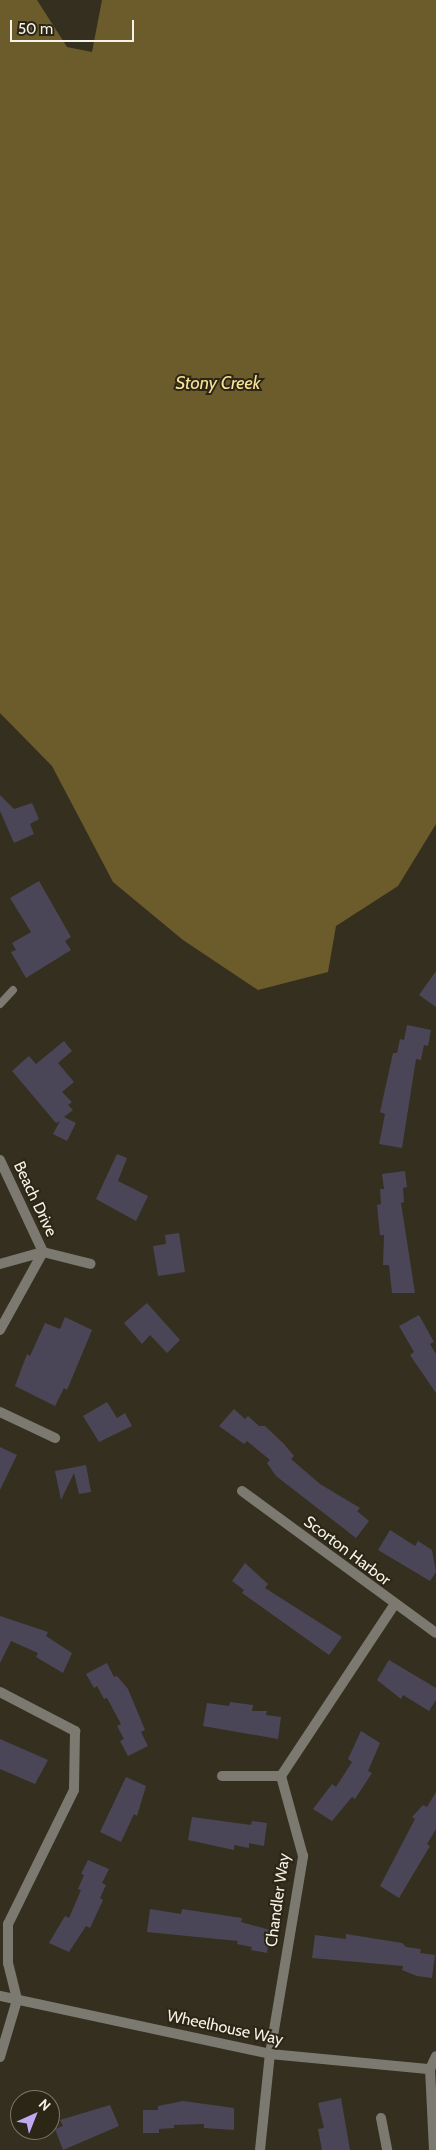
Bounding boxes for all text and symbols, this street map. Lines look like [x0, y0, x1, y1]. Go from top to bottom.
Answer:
scale bar [12, 10, 136, 42]
text: 50 m [18, 20, 53, 38]
water label: Stony Creek [176, 372, 260, 394]
street label: Beach Drive [9, 1158, 61, 1240]
street label: Scorton Harbor [300, 1512, 394, 1590]
street label: Chandler Way [262, 1852, 294, 1948]
street label: Wheelhouse Way [165, 2006, 285, 2050]
north arrow [10, 2090, 60, 2140]
text: N [35, 2095, 55, 2115]

